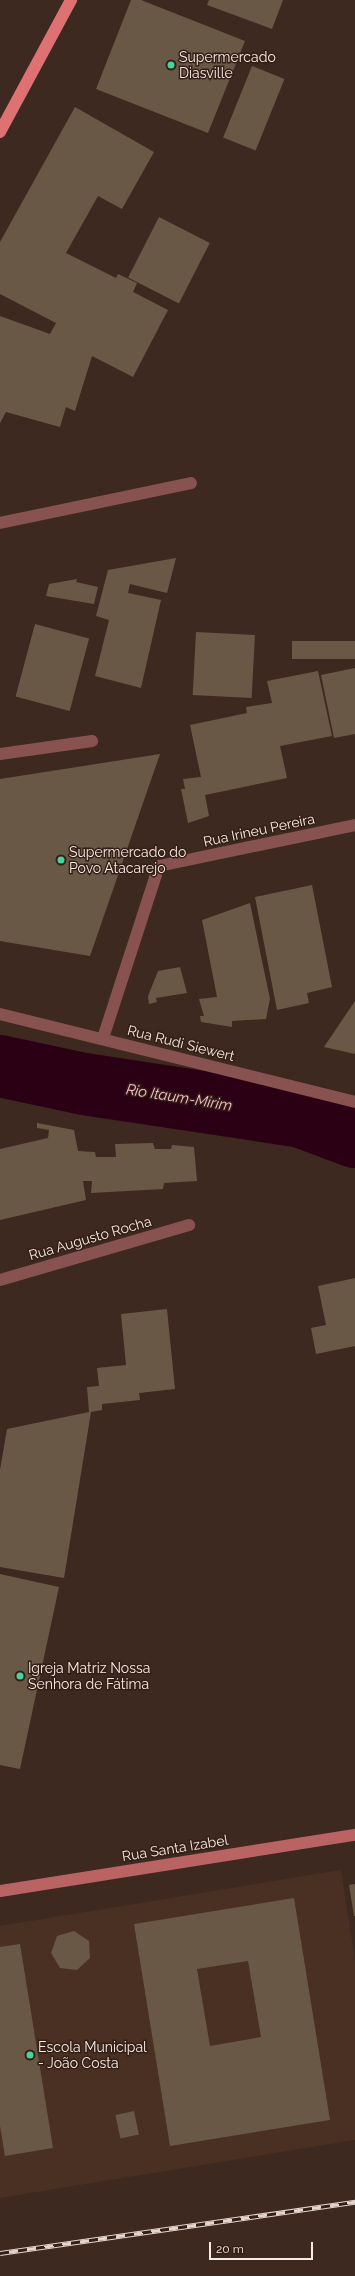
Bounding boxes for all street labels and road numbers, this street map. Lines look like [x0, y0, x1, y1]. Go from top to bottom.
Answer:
street label: Rua Irineu Pereira [202, 810, 316, 850]
street label: Rua Rudi Siewert [126, 1022, 236, 1064]
street label: Rua Augusto Rocha [27, 1212, 153, 1264]
street label: Rua Santa Izabel [121, 1831, 229, 1865]

